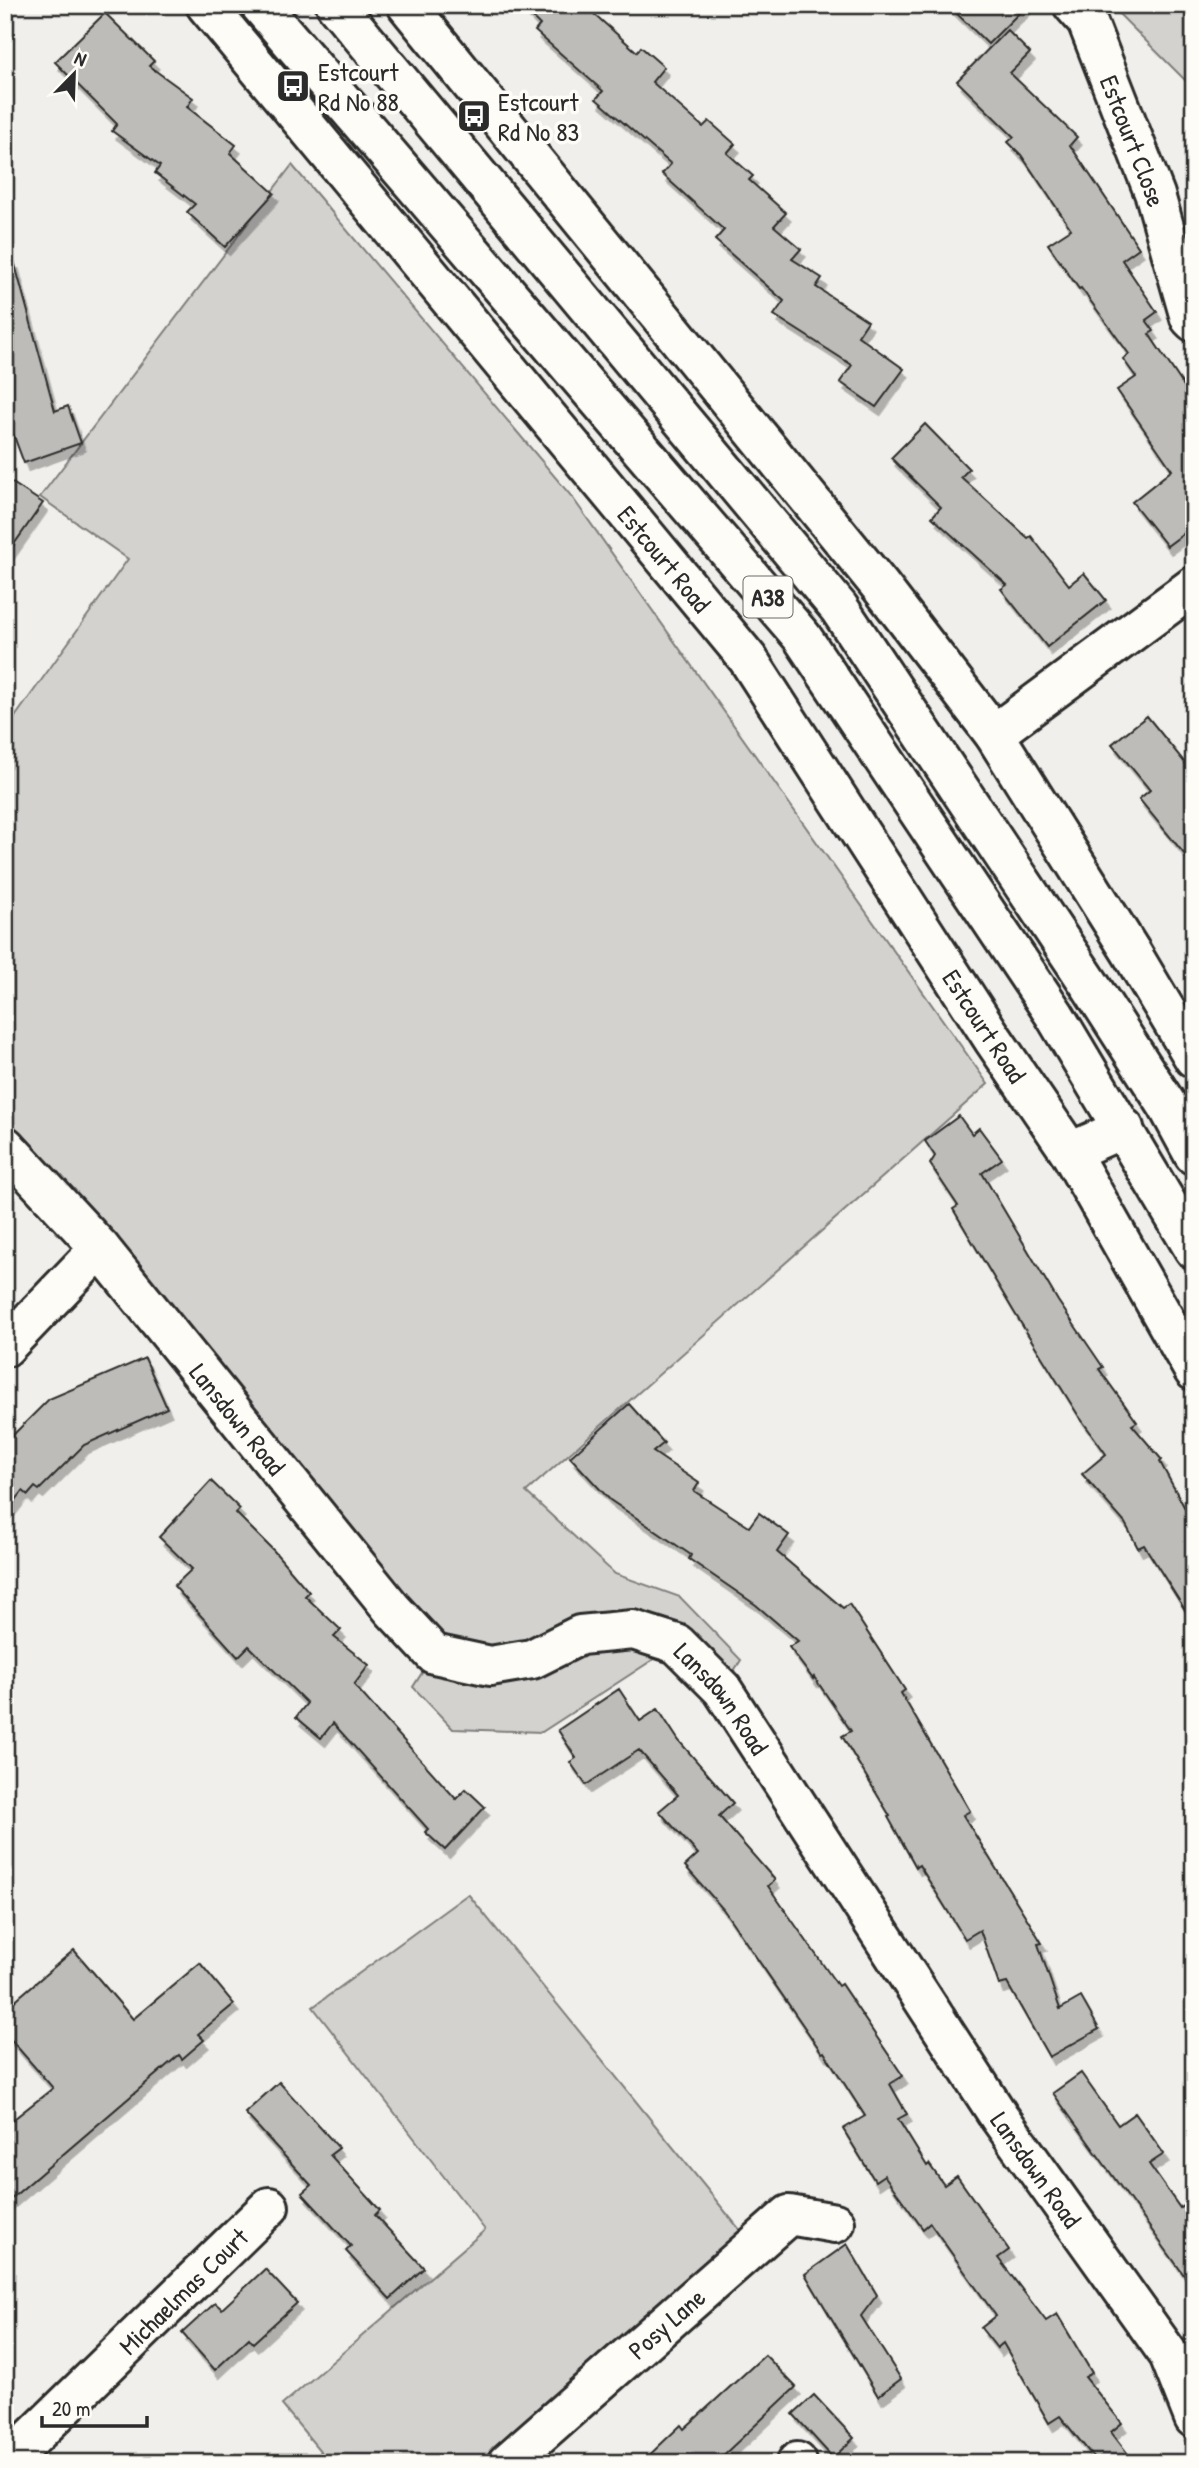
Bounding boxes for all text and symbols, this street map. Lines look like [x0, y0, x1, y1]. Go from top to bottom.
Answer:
north arrow [38, 38, 108, 108]
text: N [71, 44, 90, 72]
place label: Estcourt Rd No 88 [318, 54, 399, 119]
bus stop icon: Estcourt Rd No 88 [274, 67, 312, 105]
street label: Estcourt Close [1092, 70, 1175, 211]
place label: Estcourt Rd No 83 [498, 84, 579, 149]
bus stop icon: Estcourt Rd No 83 [455, 97, 493, 135]
street label: Estcourt Road [610, 498, 719, 619]
road number: A38 [744, 576, 792, 618]
street label: Estcourt Road [935, 962, 1035, 1089]
street label: Lansdown Road [182, 1355, 294, 1482]
street label: Lansdown Road [667, 1634, 777, 1761]
street label: Lansdown Road [983, 2104, 1090, 2234]
street label: Michaelmas Court [111, 2219, 256, 2362]
street label: Posy Lane [620, 2279, 712, 2367]
scale bar [42, 2384, 147, 2428]
text: 20 m [52, 2394, 90, 2423]

